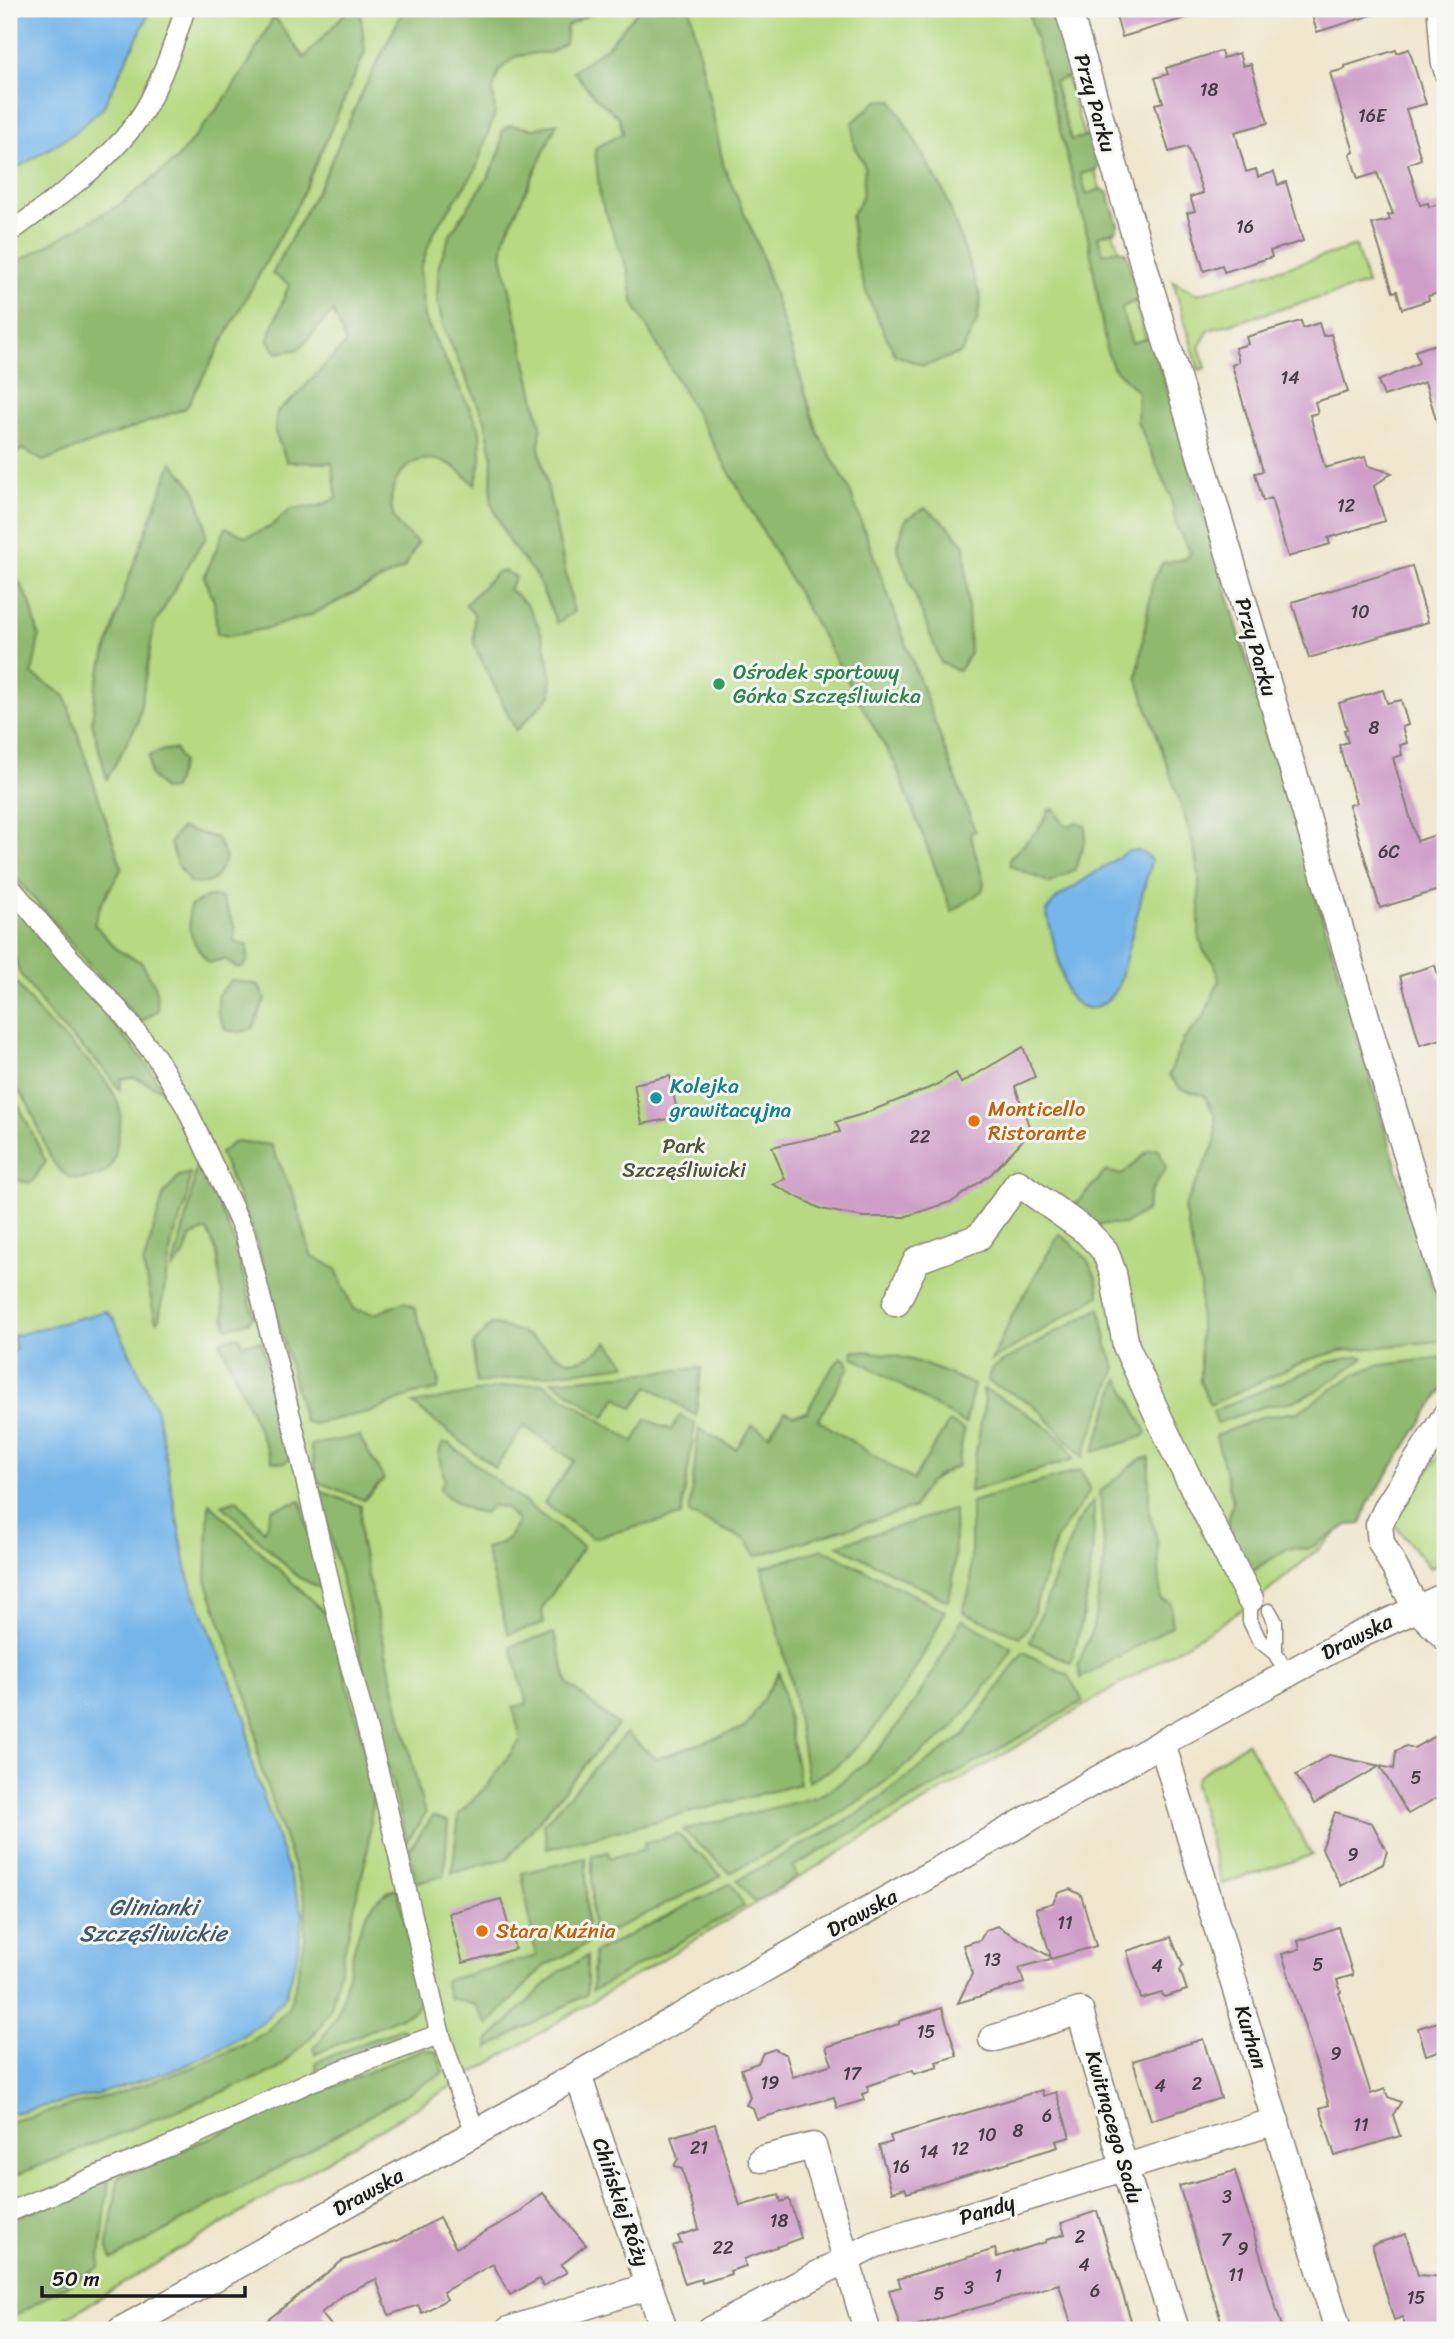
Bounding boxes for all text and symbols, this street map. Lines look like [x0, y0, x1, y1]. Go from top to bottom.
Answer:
street label: Przy Parku [1063, 49, 1127, 158]
house number: 18 [1200, 74, 1218, 106]
house number: 16E [1358, 100, 1387, 132]
house number: 16 [1236, 211, 1254, 243]
house number: 14 [1281, 362, 1299, 394]
house number: 12 [1337, 490, 1355, 522]
street label: Przy Parku [1224, 593, 1288, 702]
house number: 10 [1350, 596, 1370, 628]
place label: Ośrodek sportowy Górka Szczęśliwicka [733, 653, 921, 715]
marker: Ośrodek sportowy Górka Szczęśliwicka [711, 676, 727, 692]
house number: 8 [1369, 712, 1380, 744]
house number: 6C [1378, 836, 1400, 868]
place label: Kolejka grawitacyjna [668, 1067, 792, 1129]
marker: Kolejka grawitacyjna [648, 1090, 664, 1106]
place label: Monticello Ristorante [988, 1090, 1087, 1152]
marker: Monticello Ristorante [966, 1113, 982, 1129]
house number: 22 [910, 1121, 930, 1153]
park label: Park Szczęśliwicki [622, 1127, 747, 1189]
street label: Drawska [1314, 1602, 1400, 1671]
house number: 5 [1411, 1762, 1422, 1794]
house number: 9 [1347, 1839, 1359, 1871]
street label: Drawska [819, 1878, 905, 1948]
water label: Glinianki Szczęśliwickie [79, 1887, 229, 1954]
house number: 11 [1057, 1907, 1073, 1939]
place label: Stara Kuźnia [496, 1912, 616, 1950]
marker: Stara Kuźnia [474, 1923, 490, 1939]
house number: 13 [983, 1944, 1001, 1976]
house number: 5 [1313, 1949, 1324, 1981]
house number: 4 [1151, 1950, 1163, 1982]
street label: Kurhan [1223, 2000, 1279, 2074]
house number: 15 [917, 2016, 935, 2048]
house number: 9 [1330, 2038, 1342, 2070]
street label: Kwitnącego Sadu [1074, 2046, 1154, 2209]
house number: 17 [843, 2058, 863, 2090]
house number: 19 [761, 2067, 779, 2099]
house number: 2 [1192, 2068, 1202, 2100]
house number: 4 [1154, 2070, 1166, 2102]
house number: 6 [1042, 2100, 1052, 2132]
house number: 11 [1353, 2109, 1369, 2141]
house number: 8 [1013, 2115, 1024, 2147]
house number: 10 [977, 2119, 997, 2151]
street label: Chińskiej Róży [581, 2132, 661, 2272]
house number: 21 [690, 2132, 708, 2164]
house number: 12 [951, 2133, 969, 2165]
house number: 14 [920, 2136, 938, 2168]
house number: 16 [892, 2151, 910, 2183]
street label: Drawska [325, 2157, 411, 2227]
house number: 3 [1222, 2181, 1232, 2213]
street label: Pandy [954, 2184, 1020, 2236]
house number: 18 [770, 2205, 788, 2237]
house number: 2 [1075, 2221, 1085, 2253]
house number: 7 [1221, 2224, 1233, 2256]
house number: 22 [713, 2232, 733, 2264]
house number: 9 [1237, 2233, 1249, 2265]
house number: 4 [1078, 2249, 1090, 2281]
scale bar [42, 2255, 245, 2299]
house number: 11 [1228, 2259, 1244, 2291]
text: 50 m [52, 2260, 100, 2298]
house number: 1 [994, 2260, 1002, 2292]
house number: 3 [964, 2272, 974, 2304]
house number: 6 [1090, 2275, 1100, 2307]
house number: 5 [934, 2278, 945, 2310]
house number: 15 [1407, 2282, 1425, 2314]

